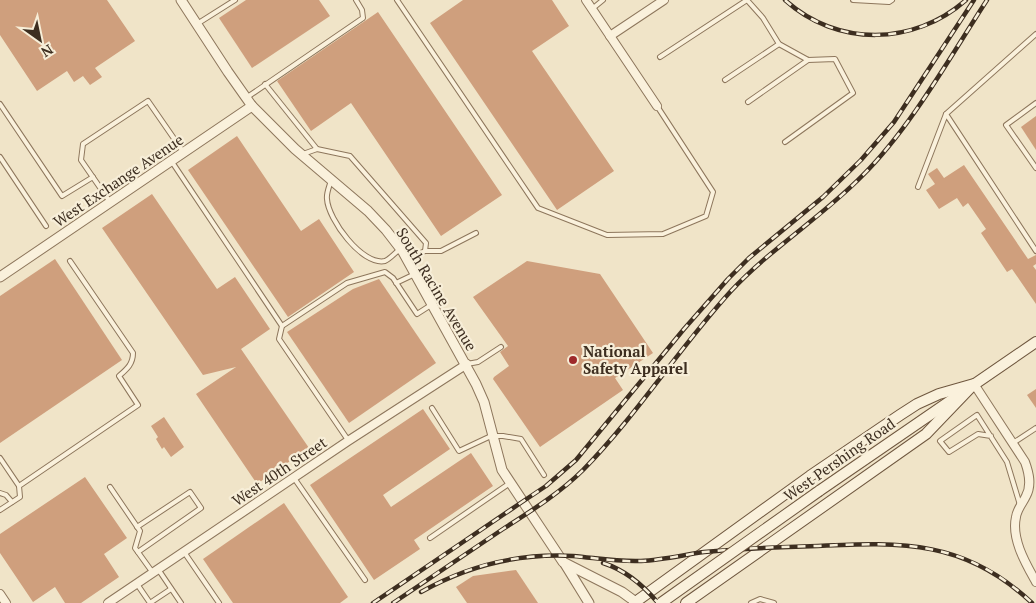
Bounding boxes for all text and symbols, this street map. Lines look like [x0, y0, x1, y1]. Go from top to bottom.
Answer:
north arrow [15, 15, 65, 65]
text: N [37, 40, 57, 62]
street label: West Exchange Avenue [49, 129, 187, 231]
street label: South Racine Avenue [392, 224, 482, 354]
place label: National Safety Apparel [583, 341, 688, 378]
marker: National Safety Apparel [567, 354, 579, 366]
street label: West Pershing Road [779, 413, 899, 505]
street label: West 40th Street [228, 432, 331, 510]

